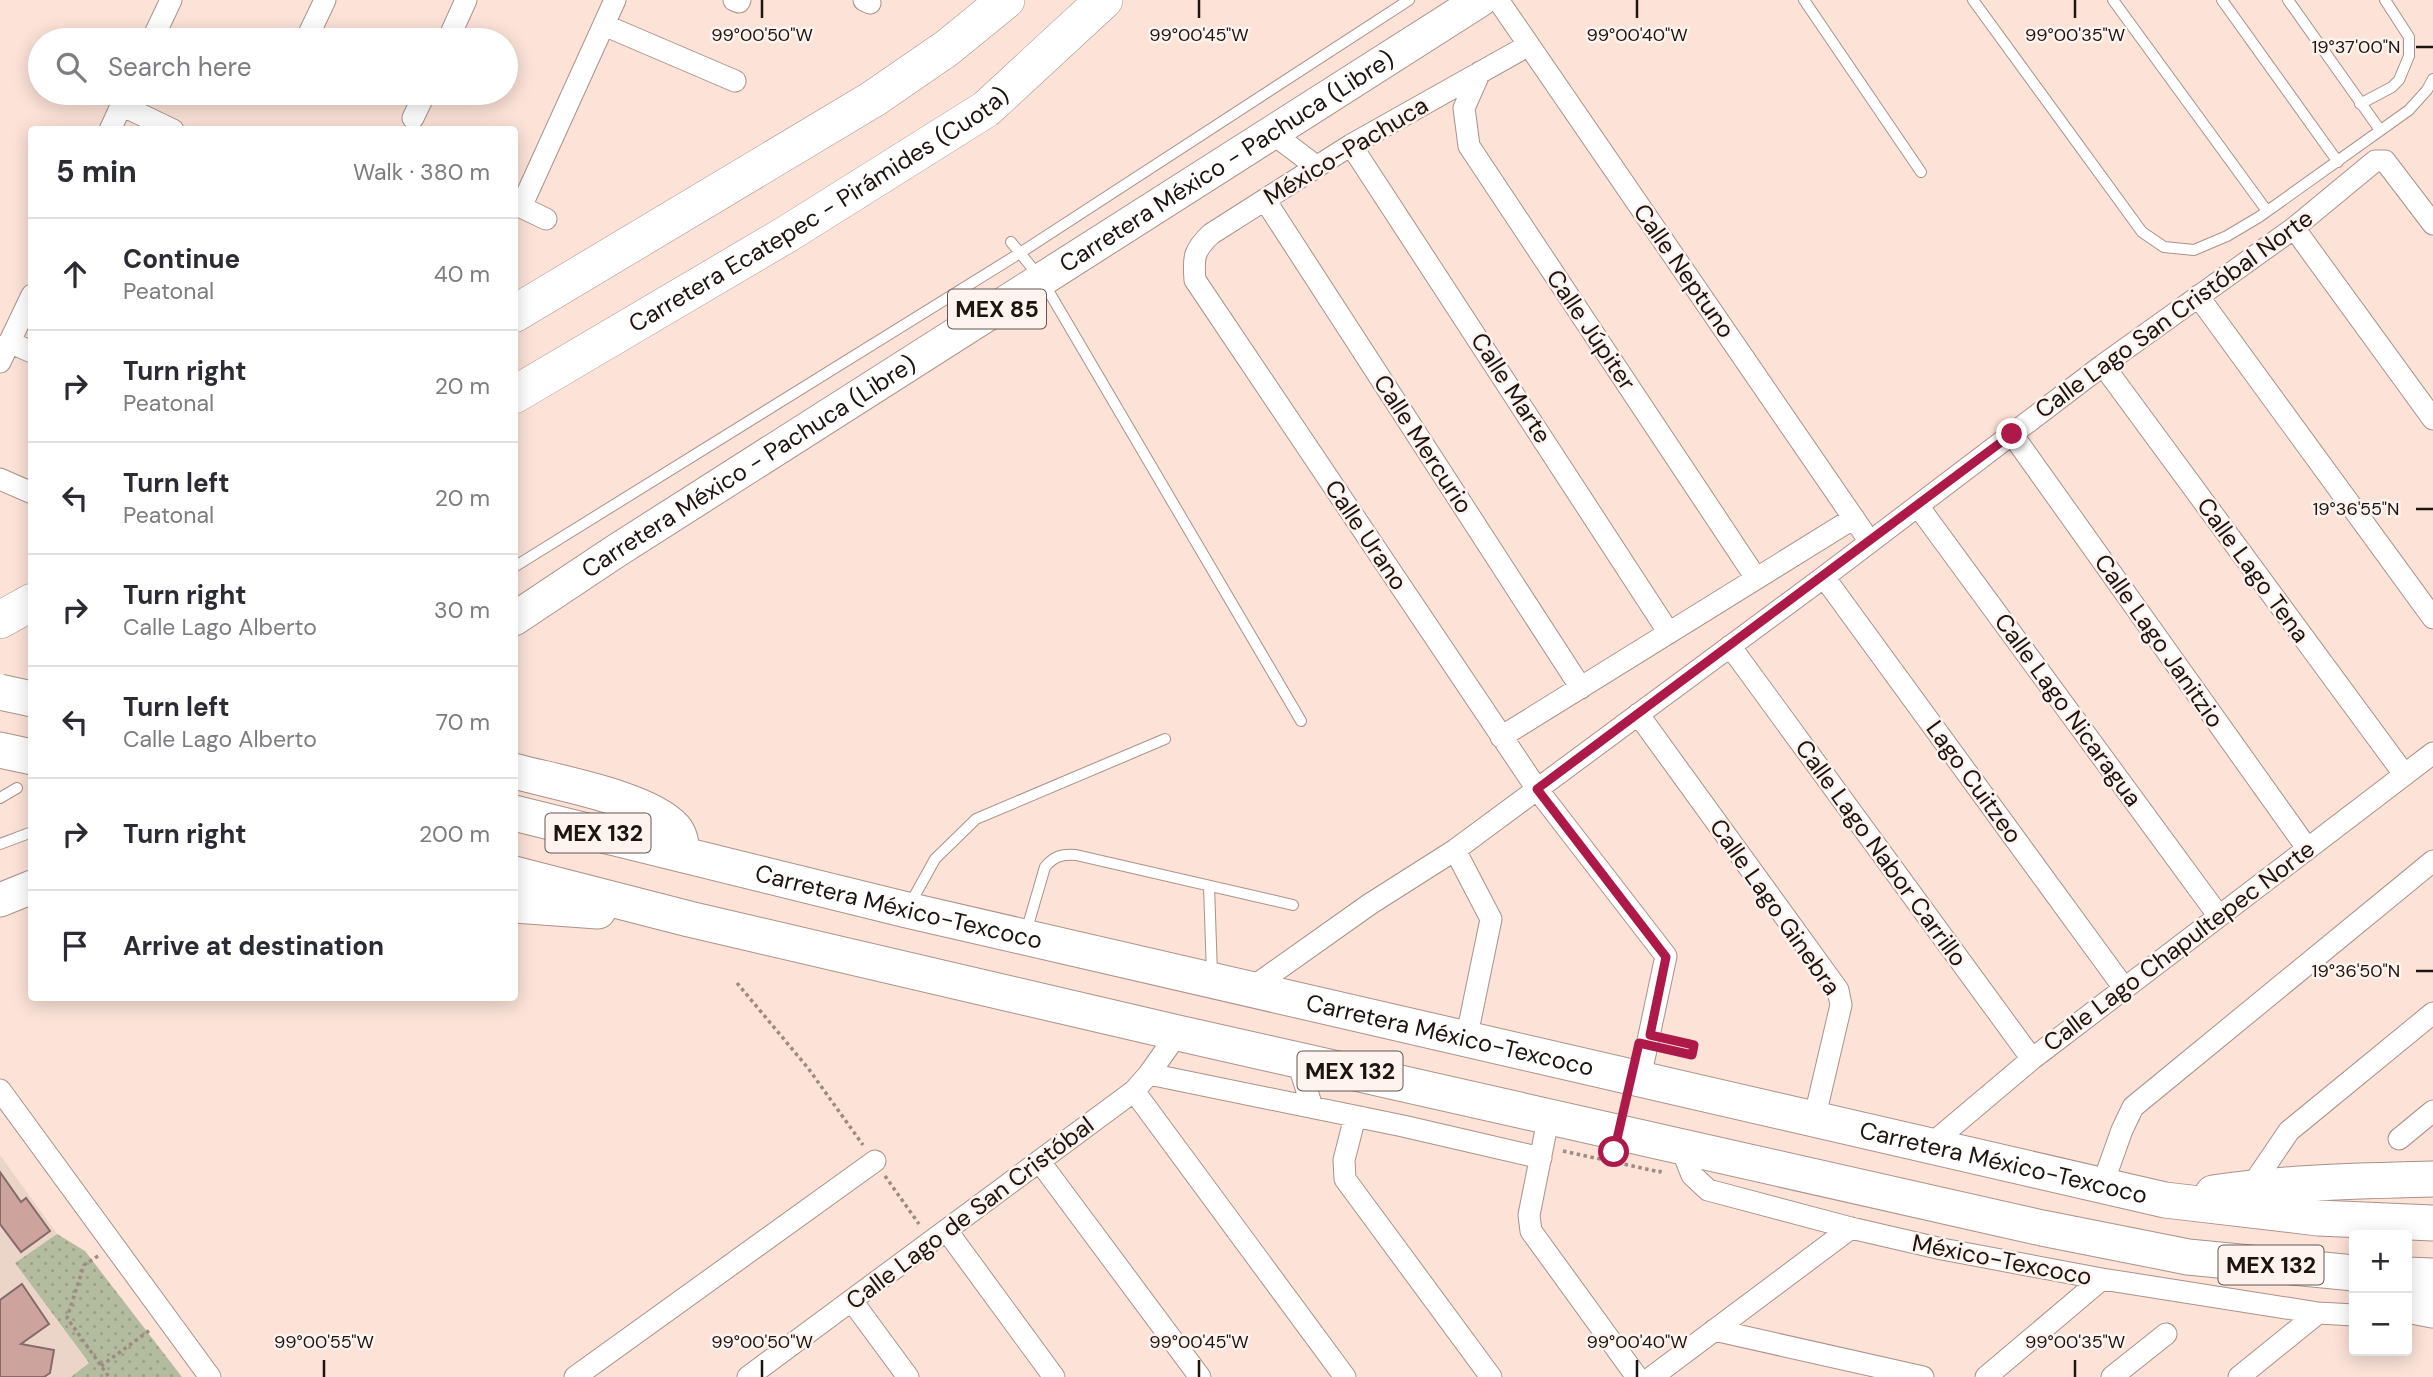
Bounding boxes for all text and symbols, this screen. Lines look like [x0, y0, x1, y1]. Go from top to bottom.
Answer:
text: 99°00'50"W [711, 23, 813, 47]
text: 99°00'45"W [1149, 23, 1249, 47]
text: 99°00'40"W [1586, 23, 1688, 47]
text: 99°00'35"W [2025, 23, 2125, 47]
search box [28, 28, 518, 105]
text: 19°37'00"N [2312, 35, 2400, 59]
street label: Carretera México - Pachuca (Libre) [1053, 43, 1400, 279]
icon: search [52, 48, 90, 86]
text: Search here [108, 50, 251, 84]
street label: Carretera Ecatepec - Pirámides (Cuota) [623, 79, 1015, 339]
street label: México-Pachuca [1258, 89, 1434, 212]
text: 5 min [56, 152, 137, 191]
text: Walk · 380 m [353, 157, 490, 187]
street label: Calle Neptuno [1627, 198, 1742, 344]
street label: Calle Lago San Cristóbal Norte [2029, 202, 2319, 425]
text: Continue [123, 242, 240, 276]
icon: ahead [56, 255, 94, 293]
text: 40 m [434, 259, 490, 289]
street label: Calle Júpiter [1540, 263, 1643, 396]
text: Peatonal [123, 276, 214, 306]
road number: MEX 85 [948, 290, 1046, 328]
street label: Calle Marte [1464, 327, 1559, 449]
street label: Carretera México - Pachuca (Libre) [575, 348, 922, 585]
text: Turn right [123, 354, 247, 388]
icon: right [56, 367, 94, 405]
street label: Calle Mercurio [1367, 368, 1480, 519]
text: 20 m [435, 371, 490, 401]
text: Peatonal [123, 388, 214, 418]
route end [1996, 418, 2027, 449]
text: Turn left [123, 466, 230, 500]
street label: Calle Urano [1318, 474, 1415, 596]
icon: left [56, 479, 94, 517]
text: 20 m [435, 483, 490, 513]
street label: Calle Lago Tena [2190, 491, 2316, 648]
text: 19°36'55"N [2313, 497, 2399, 521]
text: Peatonal [123, 500, 214, 530]
street label: Calle Lago Janitzio [2088, 548, 2231, 734]
text: Turn right [123, 578, 247, 612]
icon: right [56, 591, 94, 629]
text: 30 m [434, 595, 490, 625]
street label: Calle Lago Nicaragua [1988, 607, 2149, 812]
text: Calle Lago Alberto [123, 612, 317, 642]
text: Turn left [123, 690, 230, 724]
icon: left [56, 703, 94, 741]
text: 70 m [436, 707, 490, 737]
street label: Lago Cuitzeo [1919, 714, 2029, 849]
text: Calle Lago Alberto [123, 724, 317, 754]
street label: Calle Lago Nabor Carrillo [1789, 733, 1974, 972]
street label: Calle Lago Ginebra [1703, 812, 1848, 1001]
road number: MEX 132 [546, 814, 650, 852]
icon: right [56, 815, 94, 853]
text: Turn right [123, 817, 247, 851]
text: 200 m [419, 819, 490, 849]
street label: Calle Lago Chapultepec Norte [2037, 833, 2321, 1058]
street label: Carretera México-Texcoco [752, 857, 1045, 956]
icon: arrive [56, 927, 94, 965]
text: Arrive at destination [123, 929, 384, 963]
text: 19°36'50"N [2312, 959, 2400, 983]
street label: Carretera México-Texcoco [1303, 987, 1597, 1083]
road number: MEX 132 [1298, 1052, 1402, 1090]
street label: Calle Lago de San Cristóbal [840, 1109, 1100, 1316]
street label: Carretera México-Texcoco [1857, 1114, 2150, 1210]
route start [1598, 1136, 1629, 1167]
street label: México-Texcoco [1910, 1227, 2095, 1292]
map controls [2349, 1230, 2412, 1356]
button: + [2349, 1230, 2412, 1293]
road number: MEX 132 [2218, 1246, 2324, 1284]
button: − [2349, 1293, 2412, 1356]
text: 99°00'55"W [274, 1330, 374, 1354]
text: 99°00'50"W [711, 1330, 813, 1354]
text: 99°00'45"W [1149, 1330, 1249, 1354]
text: 99°00'40"W [1586, 1330, 1688, 1354]
text: 99°00'35"W [2025, 1330, 2125, 1354]

